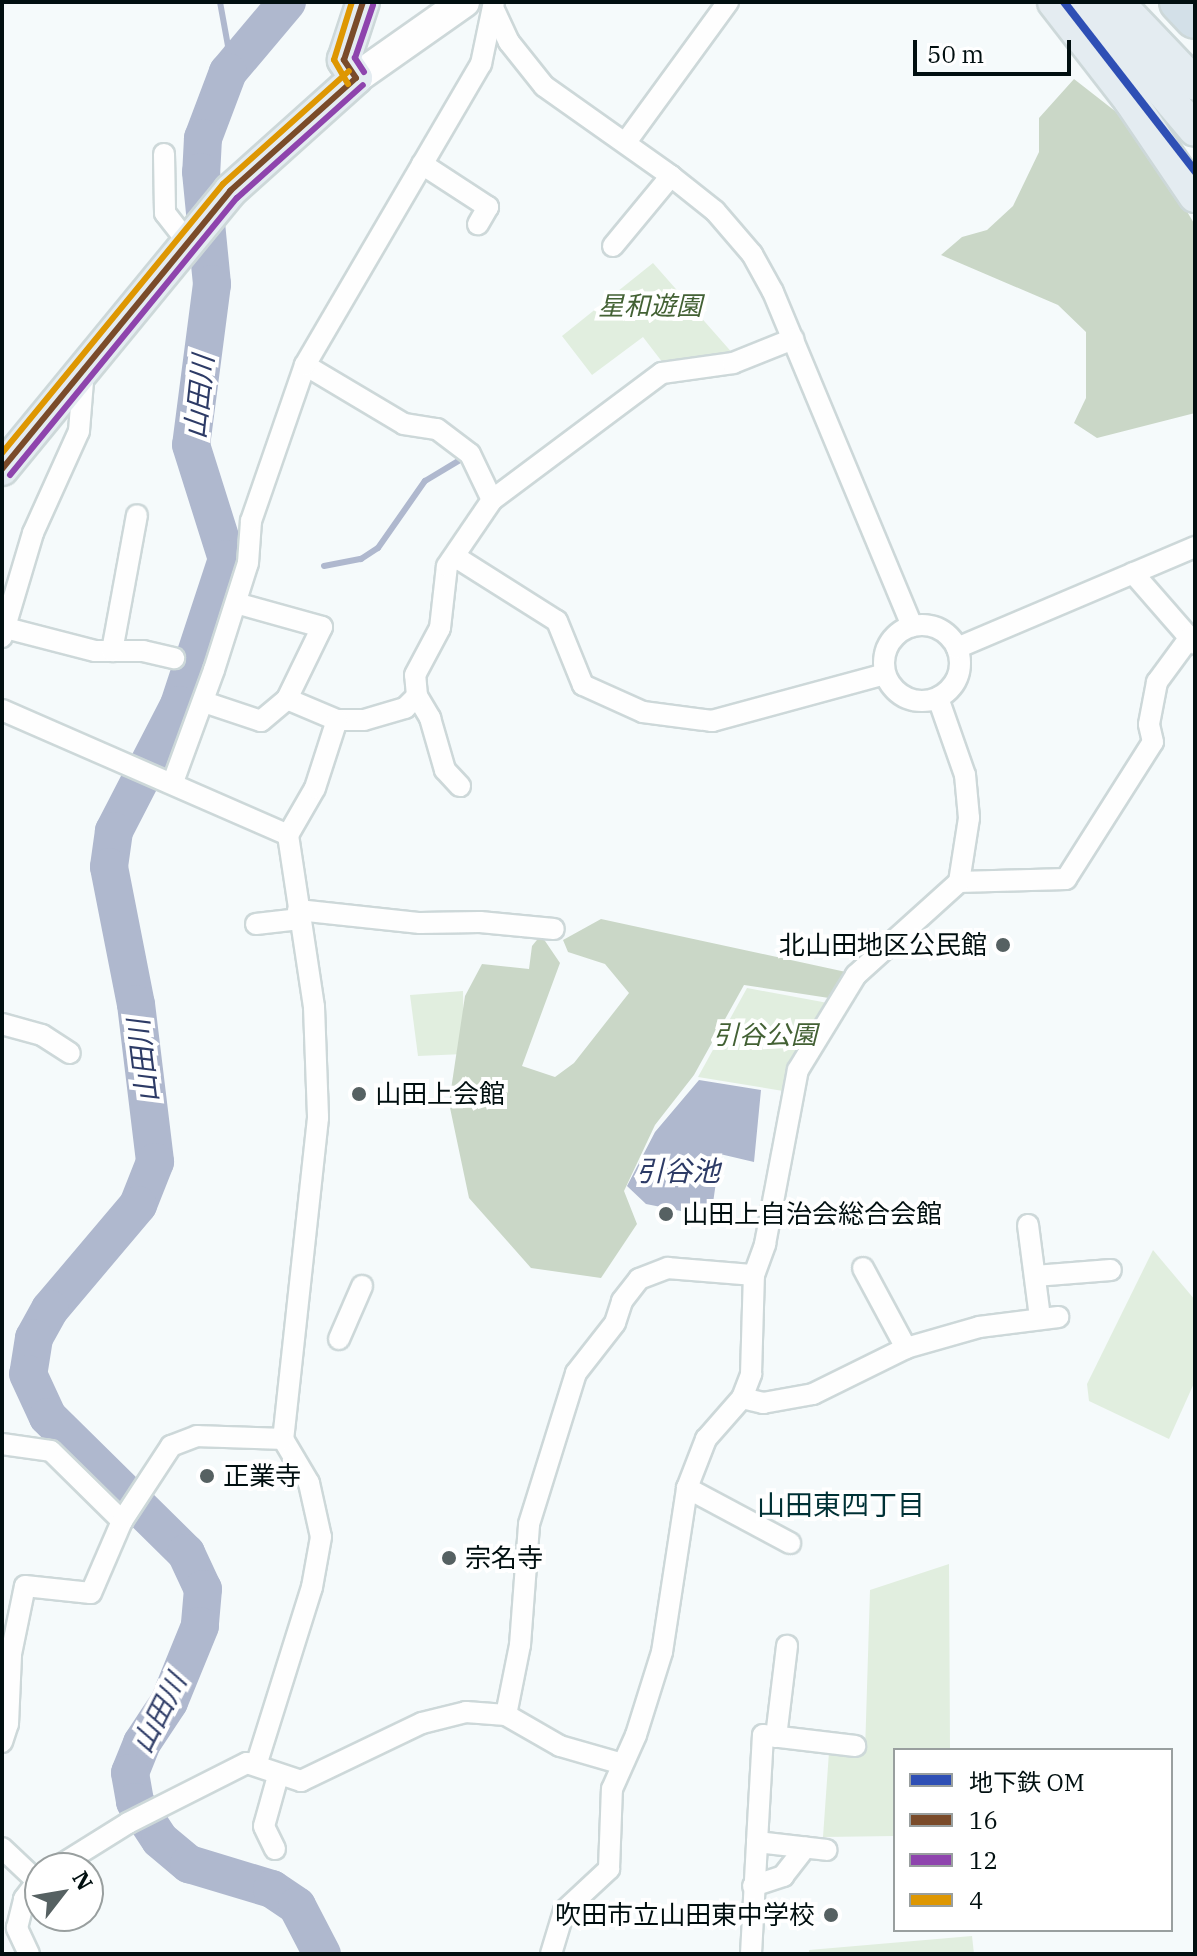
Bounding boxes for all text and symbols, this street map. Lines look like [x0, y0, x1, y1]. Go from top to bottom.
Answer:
scale bar [917, 24, 1075, 74]
text: 50 m [927, 38, 984, 70]
park label: 星和遊園 [598, 290, 702, 322]
water label: 山田川 [178, 353, 220, 441]
place label: 北山田地区公民館 [779, 929, 987, 961]
marker: 北山田地区公民館 [994, 936, 1012, 954]
water label: 山田川 [121, 1017, 165, 1105]
park label: 引谷公園 [713, 1019, 817, 1051]
place label: 山田上会館 [375, 1078, 505, 1110]
marker: 山田上会館 [350, 1085, 368, 1103]
water label: 引谷池 [636, 1154, 720, 1188]
place label: 山田上自治会総合会館 [682, 1198, 942, 1230]
marker: 山田上自治会総合会館 [657, 1205, 675, 1223]
place label: 正業寺 [223, 1460, 301, 1492]
marker: 正業寺 [198, 1467, 216, 1485]
district label: 山田東四丁目 [757, 1488, 925, 1522]
place label: 宗名寺 [465, 1542, 543, 1574]
marker: 宗名寺 [440, 1549, 458, 1567]
water label: 山田川 [125, 1668, 193, 1758]
legend [893, 1748, 1173, 1932]
text: 地下鉄 OM [969, 1766, 1085, 1798]
text: 16 [969, 1804, 998, 1836]
text: 12 [969, 1844, 998, 1876]
north arrow [24, 1852, 104, 1932]
text: N [66, 1865, 100, 1895]
text: 4 [969, 1884, 983, 1916]
place label: 吹田市立山田東中学校 [555, 1899, 815, 1931]
marker: 吹田市立山田東中学校 [822, 1906, 840, 1924]

